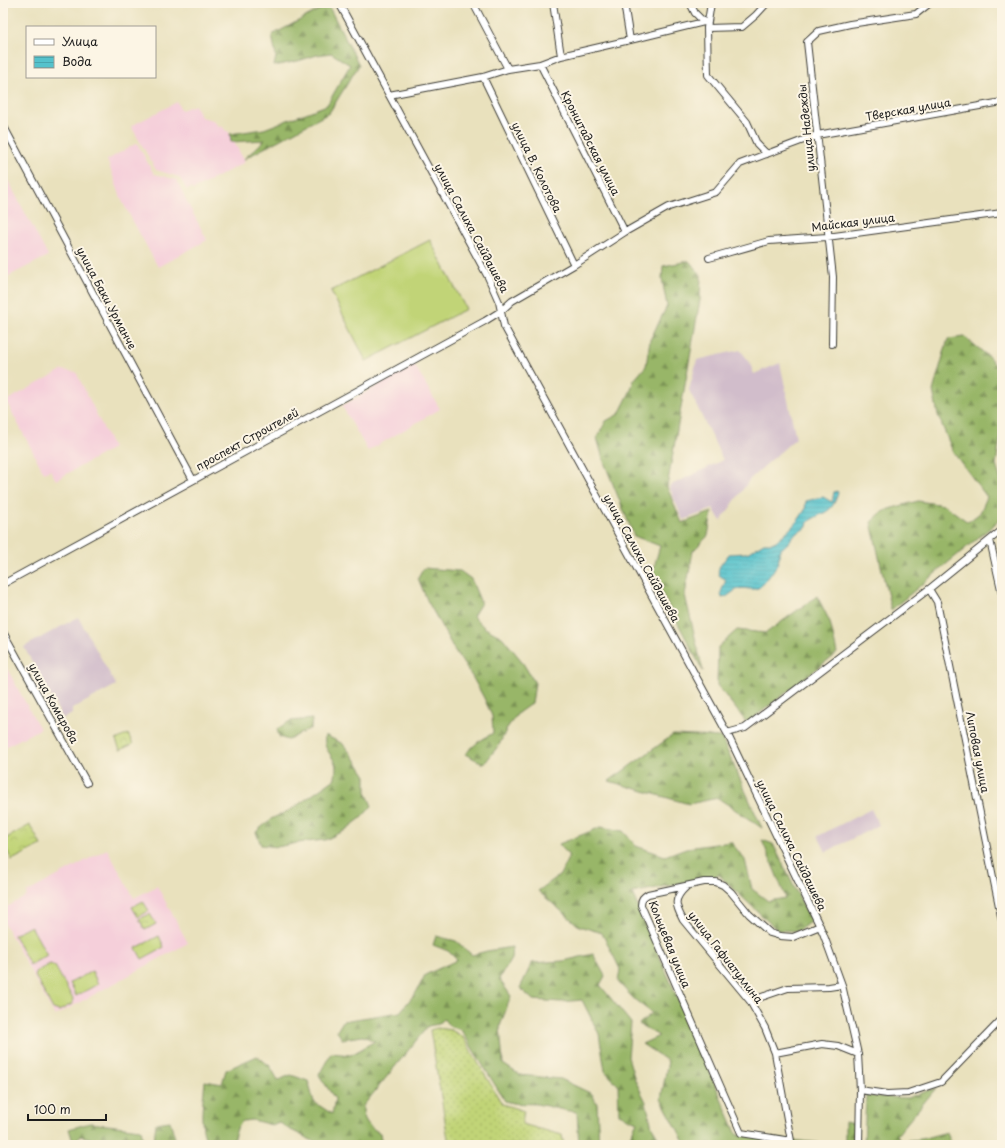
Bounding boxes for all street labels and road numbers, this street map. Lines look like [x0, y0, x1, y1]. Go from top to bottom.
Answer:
street label: улица Надежды [793, 83, 819, 173]
street label: Кронштадская улица [557, 88, 625, 198]
street label: Тверская улица [864, 93, 952, 125]
street label: улица В. Колотова [508, 119, 566, 215]
street label: улица Салиха Сайдашева [431, 160, 513, 296]
street label: Майская улица [810, 208, 896, 236]
street label: улица Баки Урманче [73, 244, 141, 352]
street label: проспект Строителей [192, 404, 302, 474]
street label: улица Салиха Сайдашева [600, 491, 685, 625]
street label: улица Комарова [25, 660, 83, 747]
street label: Липовая улица [962, 710, 994, 794]
street label: улица Салиха Сайдашева [753, 776, 831, 914]
street label: Кольцевая улица [645, 898, 695, 990]
street label: улица Гафиатуллина [684, 907, 768, 1007]

